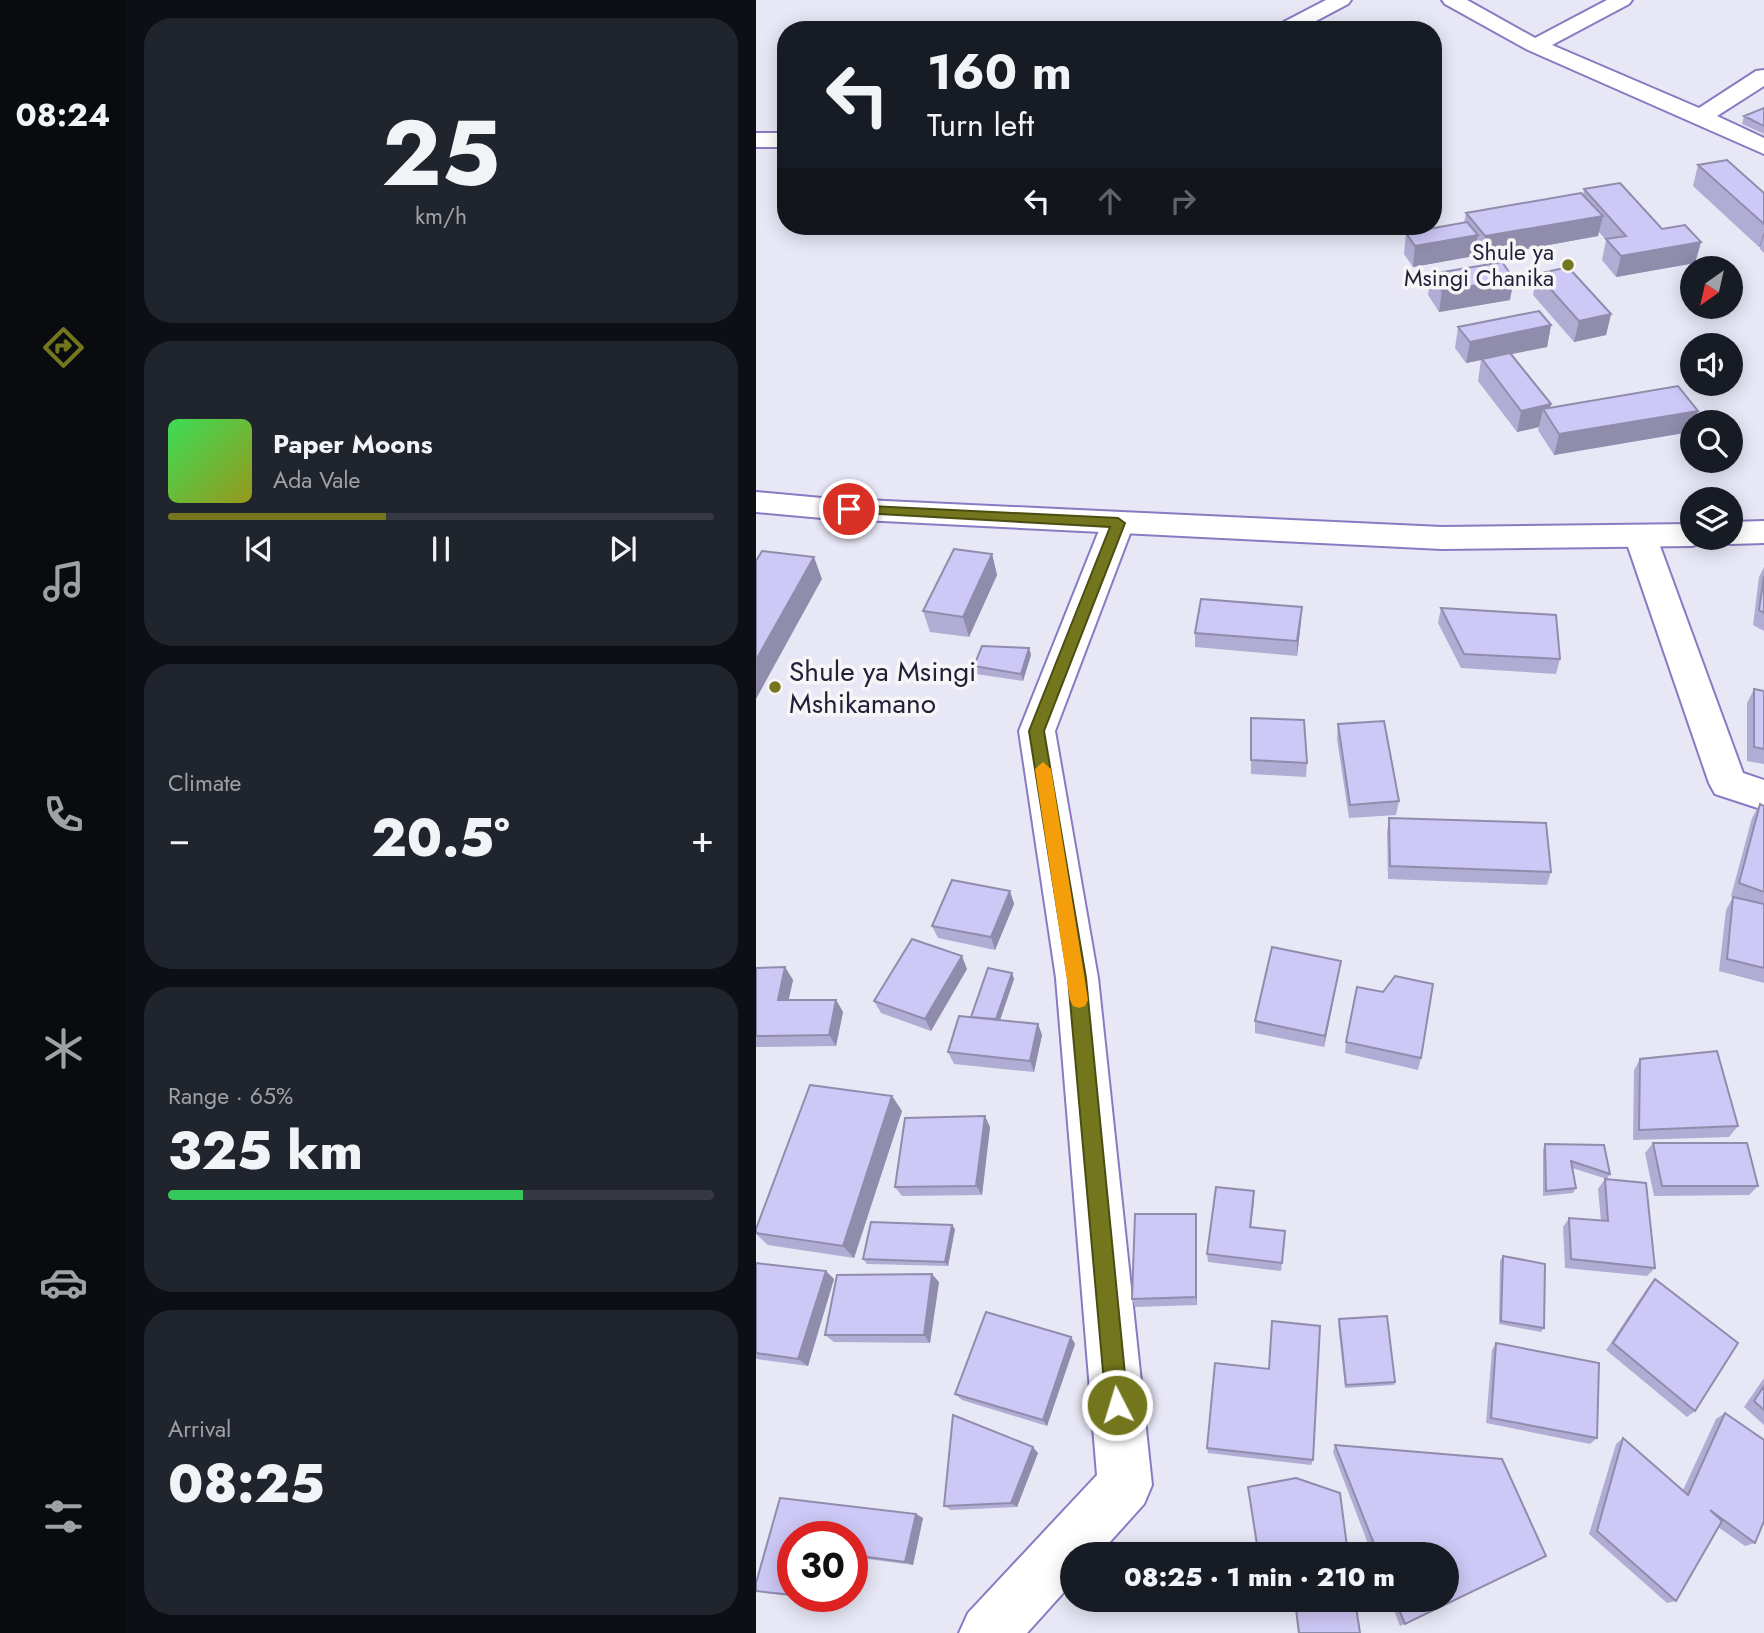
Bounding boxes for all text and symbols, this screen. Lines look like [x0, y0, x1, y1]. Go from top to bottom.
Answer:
text: 160 m [927, 37, 1072, 107]
icon: left [812, 49, 903, 140]
text: 25 [382, 88, 500, 219]
text: 08:24 [16, 92, 110, 138]
text: Turn left [927, 102, 1034, 148]
icon: left [1018, 182, 1056, 220]
icon: ahead [1091, 182, 1129, 220]
icon: right [1164, 182, 1202, 220]
text: km/h [415, 199, 467, 233]
place label: Shule ya Msingi Chanika [1404, 235, 1554, 295]
north arrow [1680, 256, 1743, 318]
map controls [1680, 256, 1743, 550]
marker: Shule ya Msingi Chanika [1560, 257, 1576, 273]
icon: directions [39, 323, 88, 372]
button: sound [1680, 333, 1743, 396]
button: search [1680, 410, 1743, 473]
text: Paper Moons [273, 425, 433, 463]
text: Ada Vale [273, 463, 360, 497]
pin [819, 479, 879, 539]
button: layers [1680, 487, 1743, 550]
icon: arrive [830, 490, 868, 528]
icon: previous [240, 530, 278, 568]
icon: pause [422, 530, 460, 568]
icon: next [604, 530, 642, 568]
icon: music [39, 557, 88, 606]
place label: Shule ya Msingi Mshikamano [789, 651, 976, 724]
marker: Shule ya Msingi Mshikamano [767, 679, 783, 695]
text: Climate [168, 766, 241, 800]
icon: phone [39, 790, 88, 839]
text: 20.5° [371, 800, 510, 876]
text: − [168, 811, 190, 866]
text: + [691, 811, 714, 866]
icon: climate [39, 1024, 88, 1073]
text: Range · 65% [168, 1079, 293, 1113]
text: 325 km [168, 1113, 363, 1189]
icon: car [39, 1258, 88, 1307]
position arrow [1080, 1368, 1154, 1442]
text: Arrival [168, 1412, 231, 1446]
text: 08:25 [168, 1446, 325, 1522]
icon: filters [39, 1492, 88, 1541]
speed limit sign: 30 [777, 1521, 868, 1612]
text: 08:25 · 1 min · 210 m [1124, 1558, 1395, 1596]

